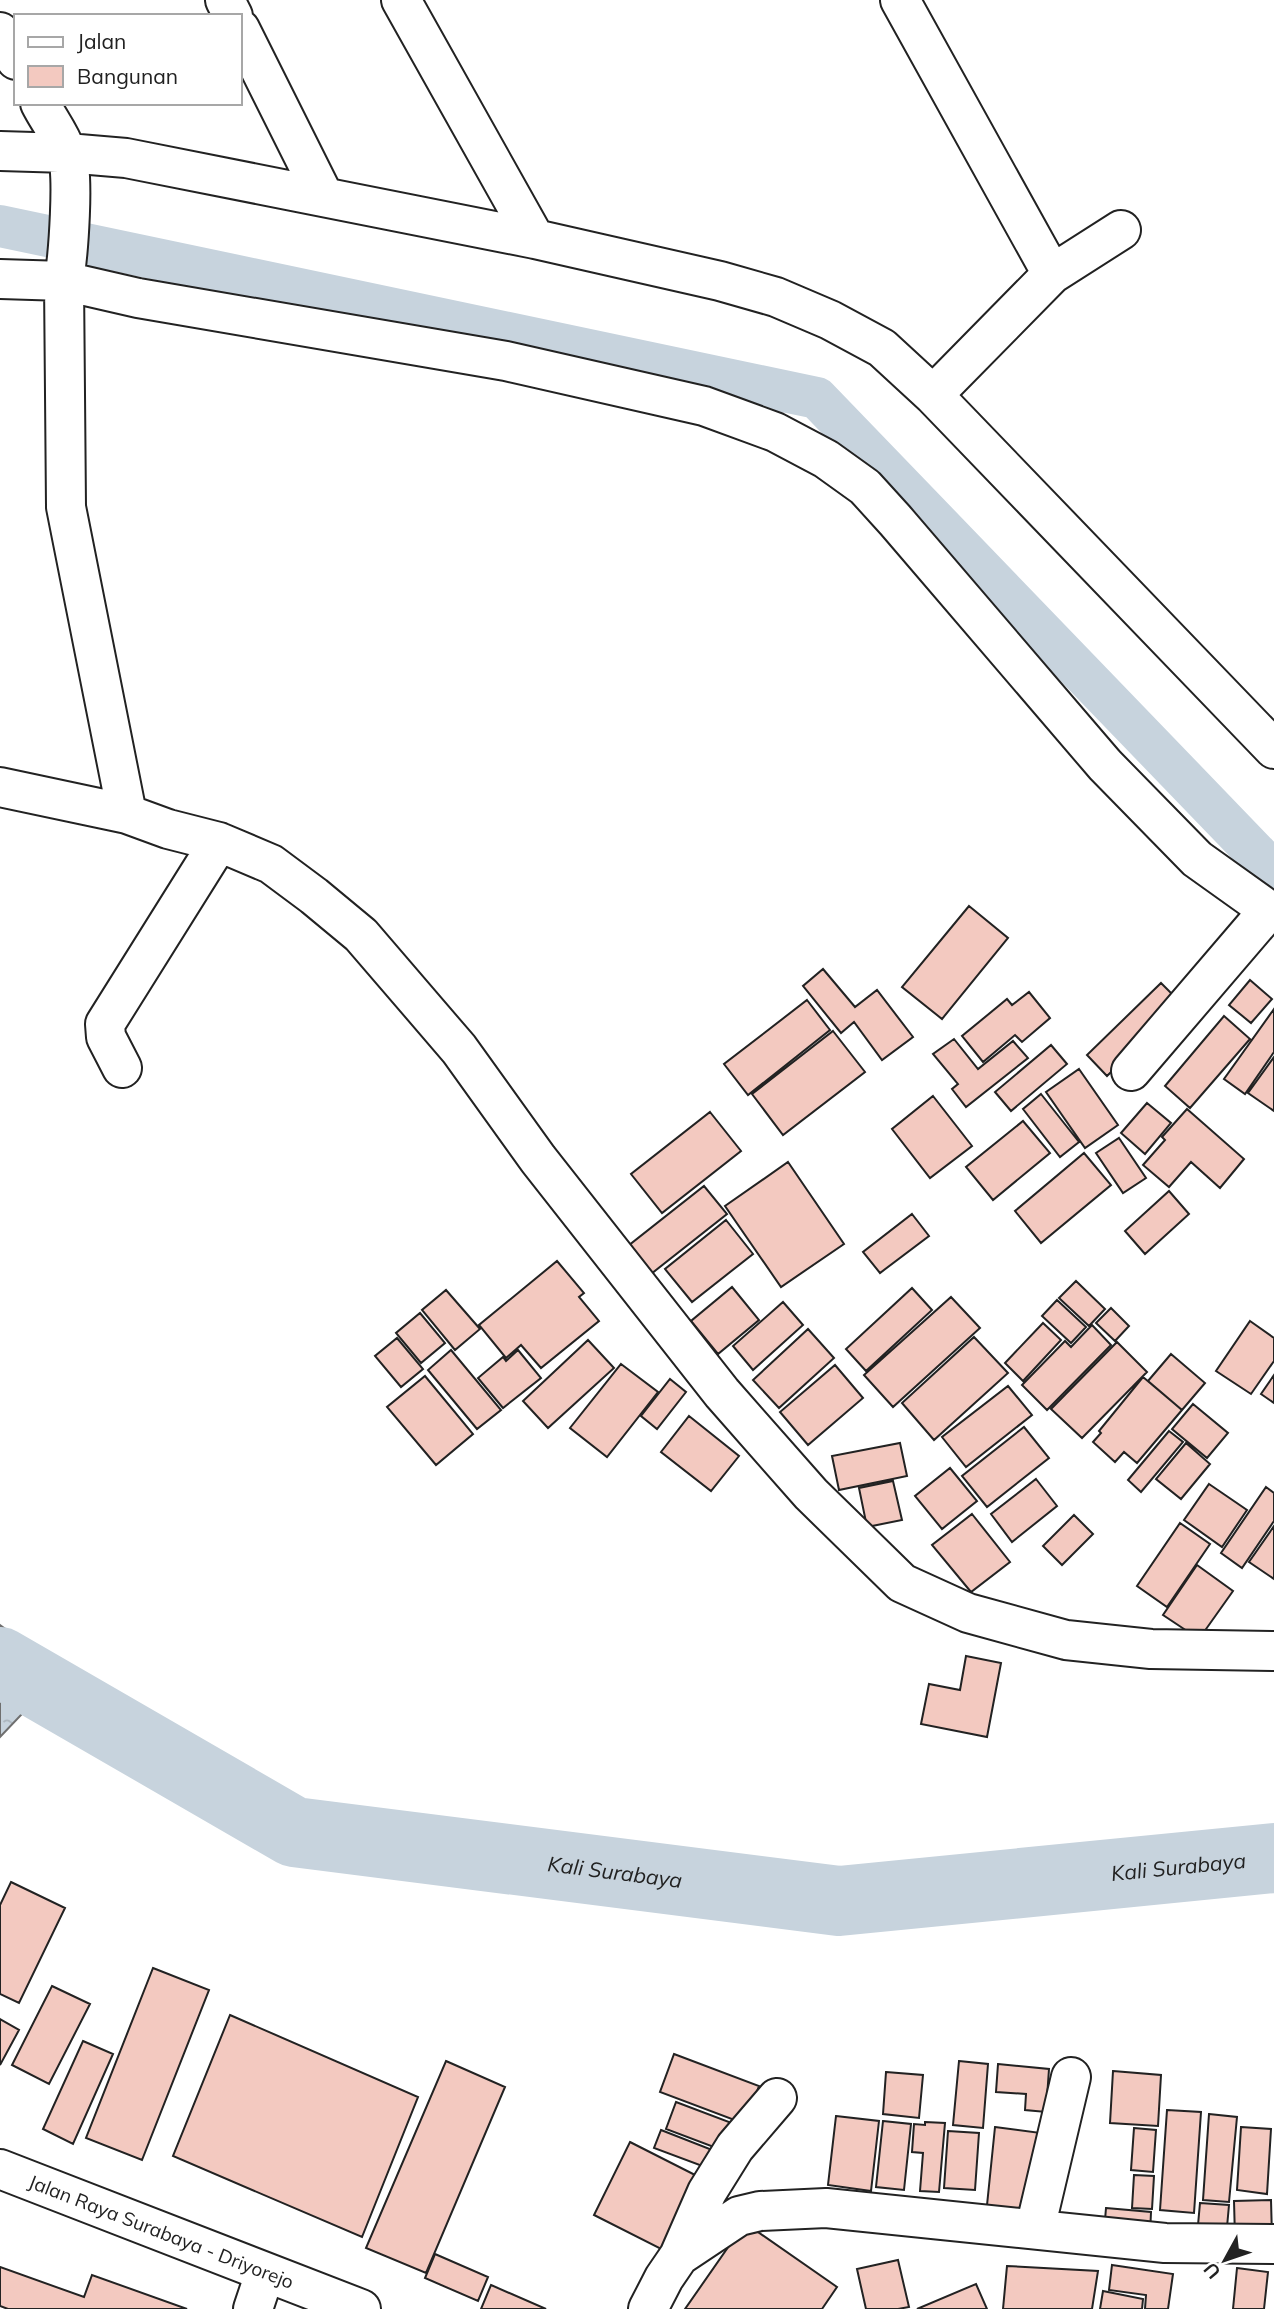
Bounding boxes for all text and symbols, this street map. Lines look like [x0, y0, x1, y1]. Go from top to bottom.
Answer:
legend [14, 14, 242, 105]
text: Jalan [77, 28, 126, 54]
text: Bangunan [77, 63, 178, 89]
water label: Kali Surabaya [1110, 1847, 1247, 1886]
water label: Kali Surabaya [546, 1850, 684, 1893]
street label: Jalan Raya Surabaya - Driyorejo [25, 2169, 297, 2294]
north arrow [1190, 2225, 1260, 2295]
text: U [1198, 2258, 1226, 2284]

